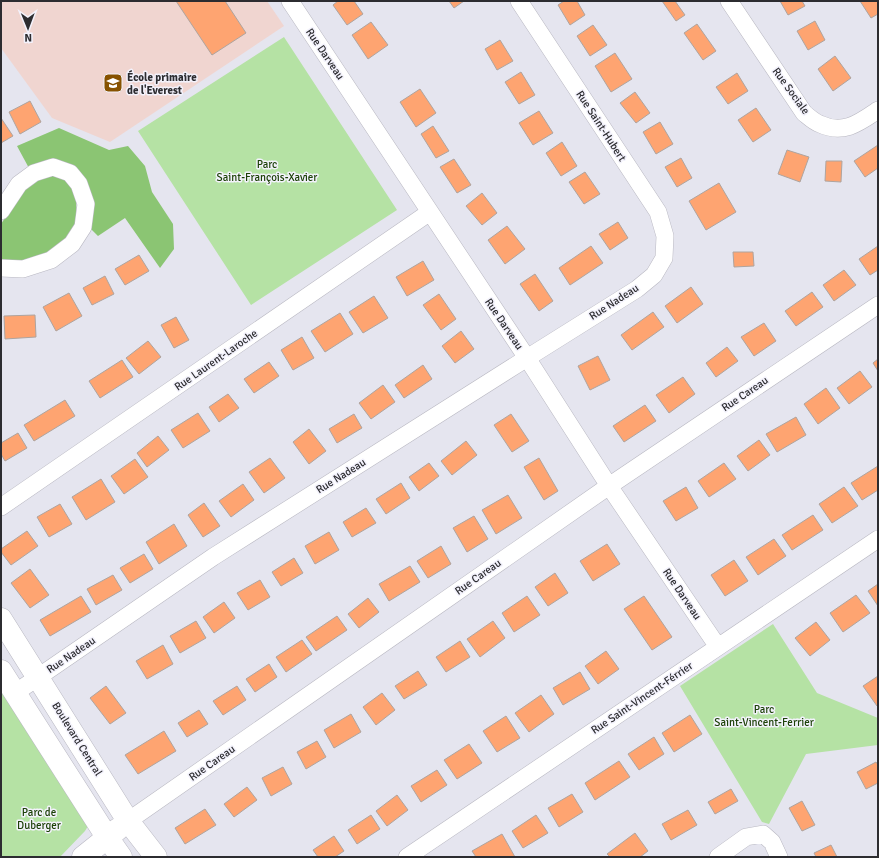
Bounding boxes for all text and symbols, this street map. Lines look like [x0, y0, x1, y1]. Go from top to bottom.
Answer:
north arrow [8, 8, 48, 48]
street label: Rue Darveau [303, 26, 347, 82]
text: N [24, 31, 32, 44]
street label: Rue Sociale [770, 65, 812, 117]
place label: École primaire de l'Everest [127, 70, 197, 97]
school or university icon: École primaire de l'Everest [102, 72, 124, 94]
street label: Rue Saint-Hubert [573, 88, 629, 164]
park label: Parc Saint-François-Xavier [217, 158, 317, 184]
street label: Rue Nadeau [587, 281, 641, 323]
street label: Rue Darveau [482, 296, 526, 352]
street label: Rue Laurent-Laroche [172, 327, 260, 393]
street label: Rue Careau [719, 374, 771, 414]
street label: Rue Nadeau [314, 456, 368, 496]
street label: Rue Careau [452, 556, 504, 598]
street label: Rue Darveau [660, 566, 704, 622]
street label: Rue Nadeau [44, 634, 98, 676]
street label: Rue Saint-Vincent-Férrier [589, 659, 695, 737]
street label: Boulevard Central [49, 700, 105, 778]
park label: Parc Saint-Vincent-Ferrier [714, 703, 814, 729]
street label: Rue Careau [186, 742, 238, 784]
park label: Parc de Duberger [17, 806, 61, 832]

